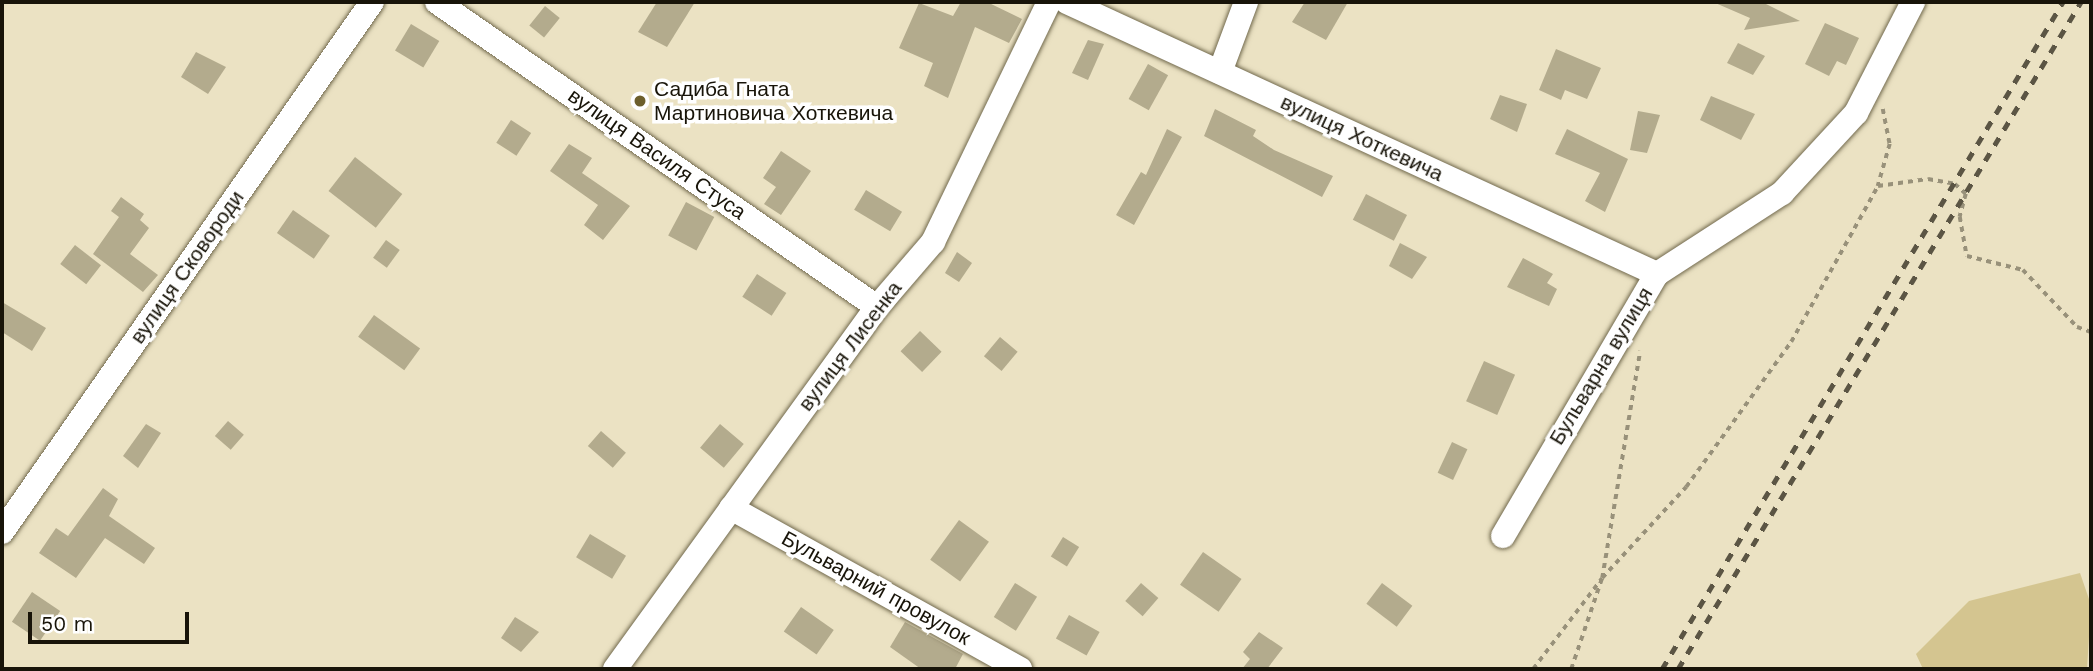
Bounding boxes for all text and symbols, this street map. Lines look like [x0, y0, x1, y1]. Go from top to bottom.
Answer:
place label: Садиба Гната Мартиновича Хоткевича [654, 76, 893, 126]
street label: вулиця Василя Стуса [563, 83, 751, 225]
street label: вулиця Хоткевича [1277, 89, 1447, 187]
marker: Садиба Гната Мартиновича Хоткевича [632, 93, 648, 109]
street label: вулиця Сковороди [125, 186, 249, 348]
street label: вулиця Лисенка [793, 276, 907, 416]
street label: Бульварна вулиця [1544, 283, 1658, 449]
street label: Бульварний провулок [777, 526, 975, 650]
scale bar [32, 598, 192, 642]
text: 50 m [41, 611, 93, 636]

